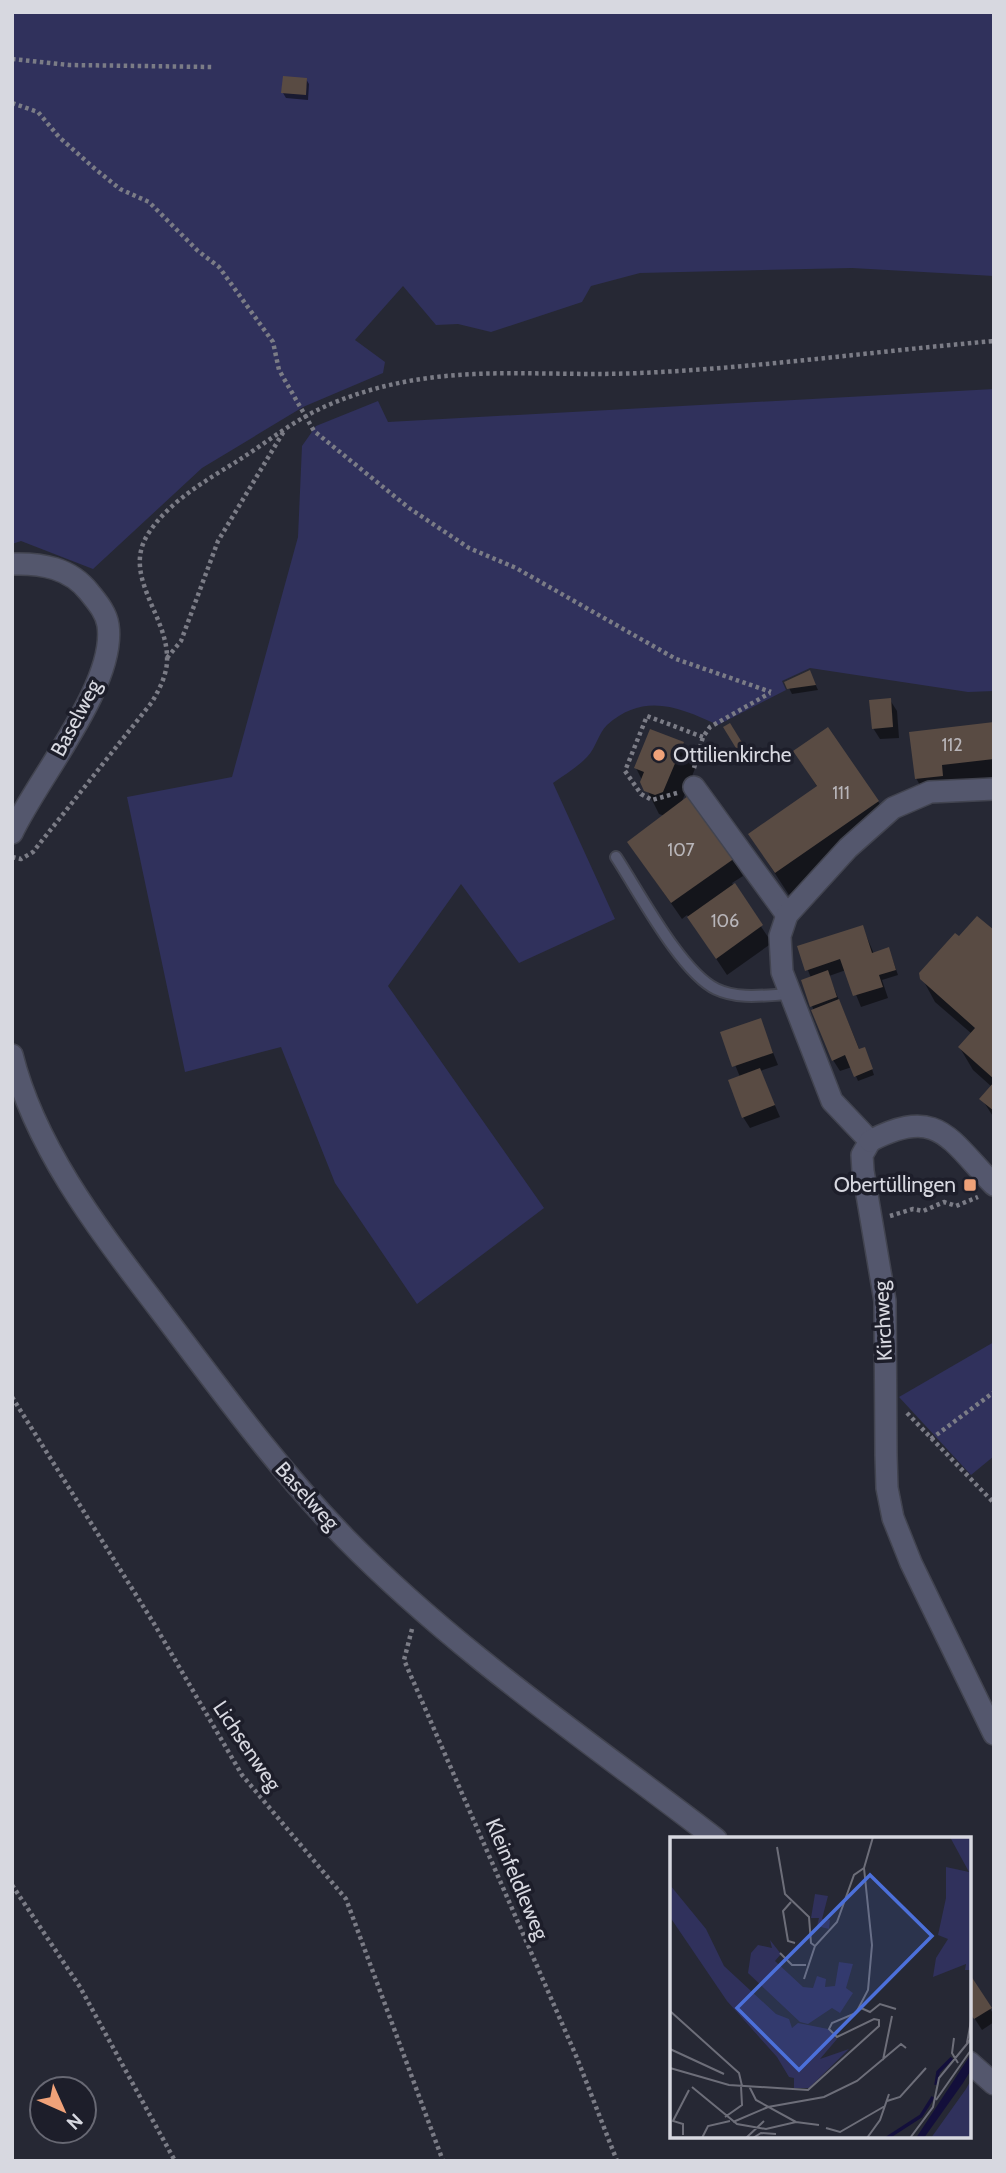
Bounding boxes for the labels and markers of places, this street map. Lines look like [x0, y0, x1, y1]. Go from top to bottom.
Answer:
place label: Ottilienkirche [673, 742, 792, 767]
marker: Ottilienkirche [651, 747, 667, 763]
place label: Obertüllingen [834, 1172, 956, 1197]
marker: Obertüllingen [962, 1177, 978, 1193]

